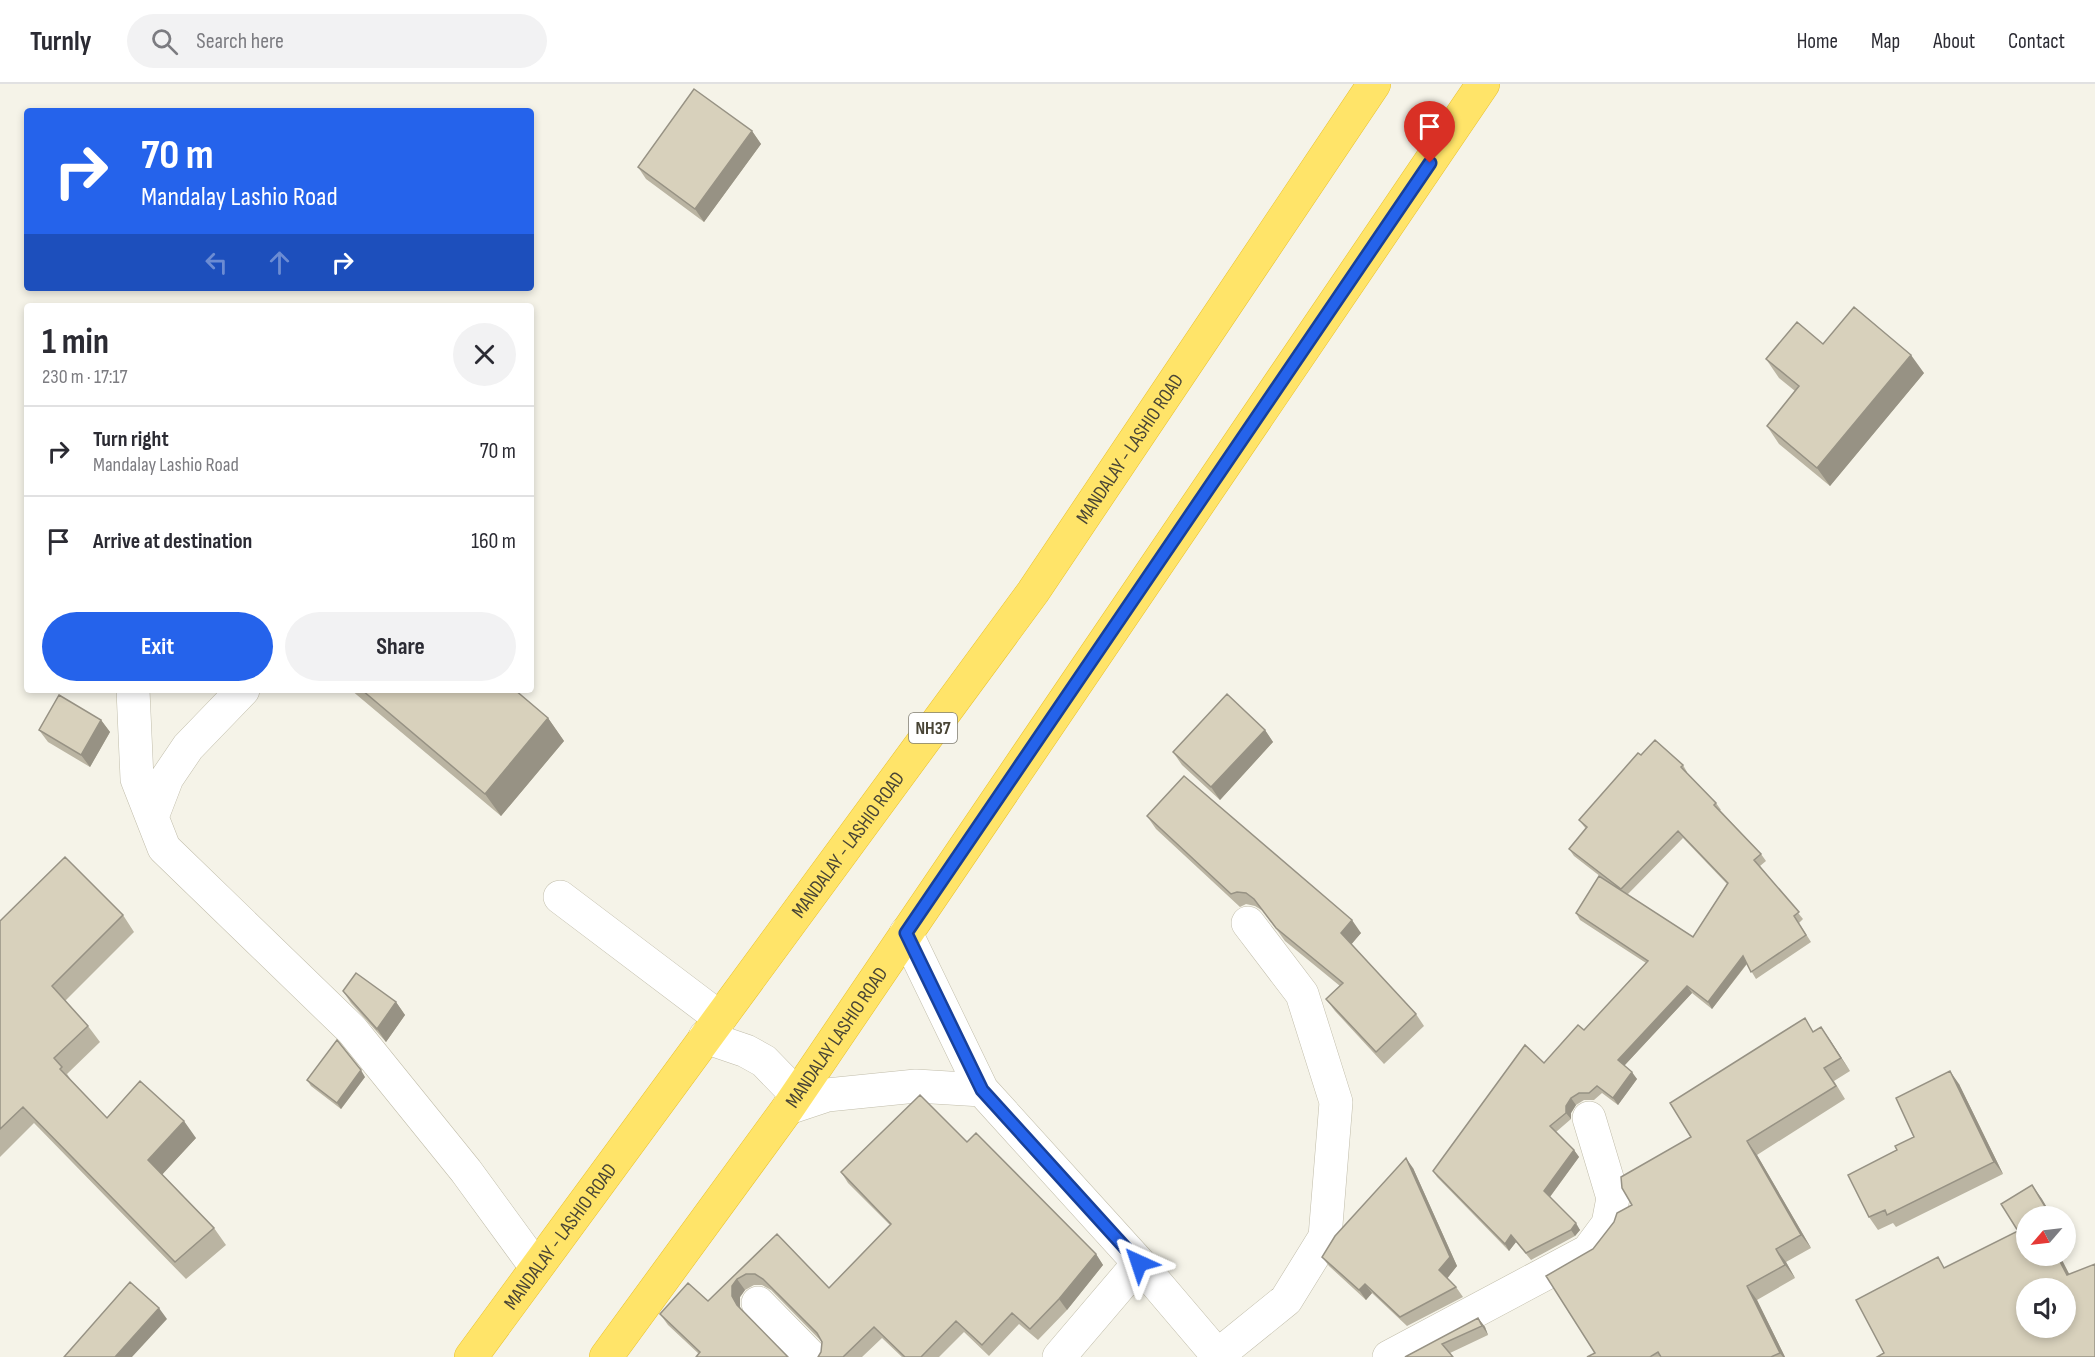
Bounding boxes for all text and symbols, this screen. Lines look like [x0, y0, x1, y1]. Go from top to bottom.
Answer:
search box [127, 14, 547, 68]
text: Turnly [30, 25, 91, 58]
icon: search [148, 25, 181, 58]
text: Search here [196, 28, 284, 55]
text: Home [1797, 29, 1838, 54]
text: Map [1871, 29, 1900, 54]
text: About [1933, 29, 1975, 54]
text: Contact [2008, 29, 2065, 54]
pin [1404, 101, 1455, 163]
icon: arrive [1413, 110, 1446, 143]
text: 70 m [141, 130, 214, 181]
icon: right [42, 132, 120, 210]
text: Mandalay Lashio Road [141, 181, 338, 213]
icon: left [200, 246, 233, 279]
icon: ahead [263, 246, 296, 279]
icon: right [326, 246, 359, 279]
text: 1 min [42, 321, 109, 364]
button: close [453, 323, 516, 386]
text: 230 m · 17:17 [42, 365, 128, 389]
street label: MANDALAY - LASHIO ROAD [1071, 370, 1189, 529]
text: Turn right [93, 426, 169, 453]
icon: right [42, 435, 75, 468]
text: 70 m [480, 438, 516, 465]
text: Mandalay Lashio Road [93, 453, 239, 477]
icon: arrive [42, 525, 75, 558]
text: Arrive at destination [93, 528, 252, 555]
text: 160 m [471, 528, 516, 555]
button: Exit [42, 612, 273, 681]
button: Share [285, 612, 516, 681]
road number: NH37 [909, 713, 957, 743]
street label: MANDALAY - LASHIO ROAD [787, 767, 910, 923]
street label: MANDALAY LASHIO ROAD [781, 963, 893, 1113]
street label: MANDALAY - LASHIO ROAD [499, 1159, 622, 1315]
north arrow [2016, 1206, 2076, 1266]
map controls [2016, 1206, 2076, 1338]
position arrow [1107, 1231, 1171, 1295]
button: sound [2016, 1278, 2076, 1338]

